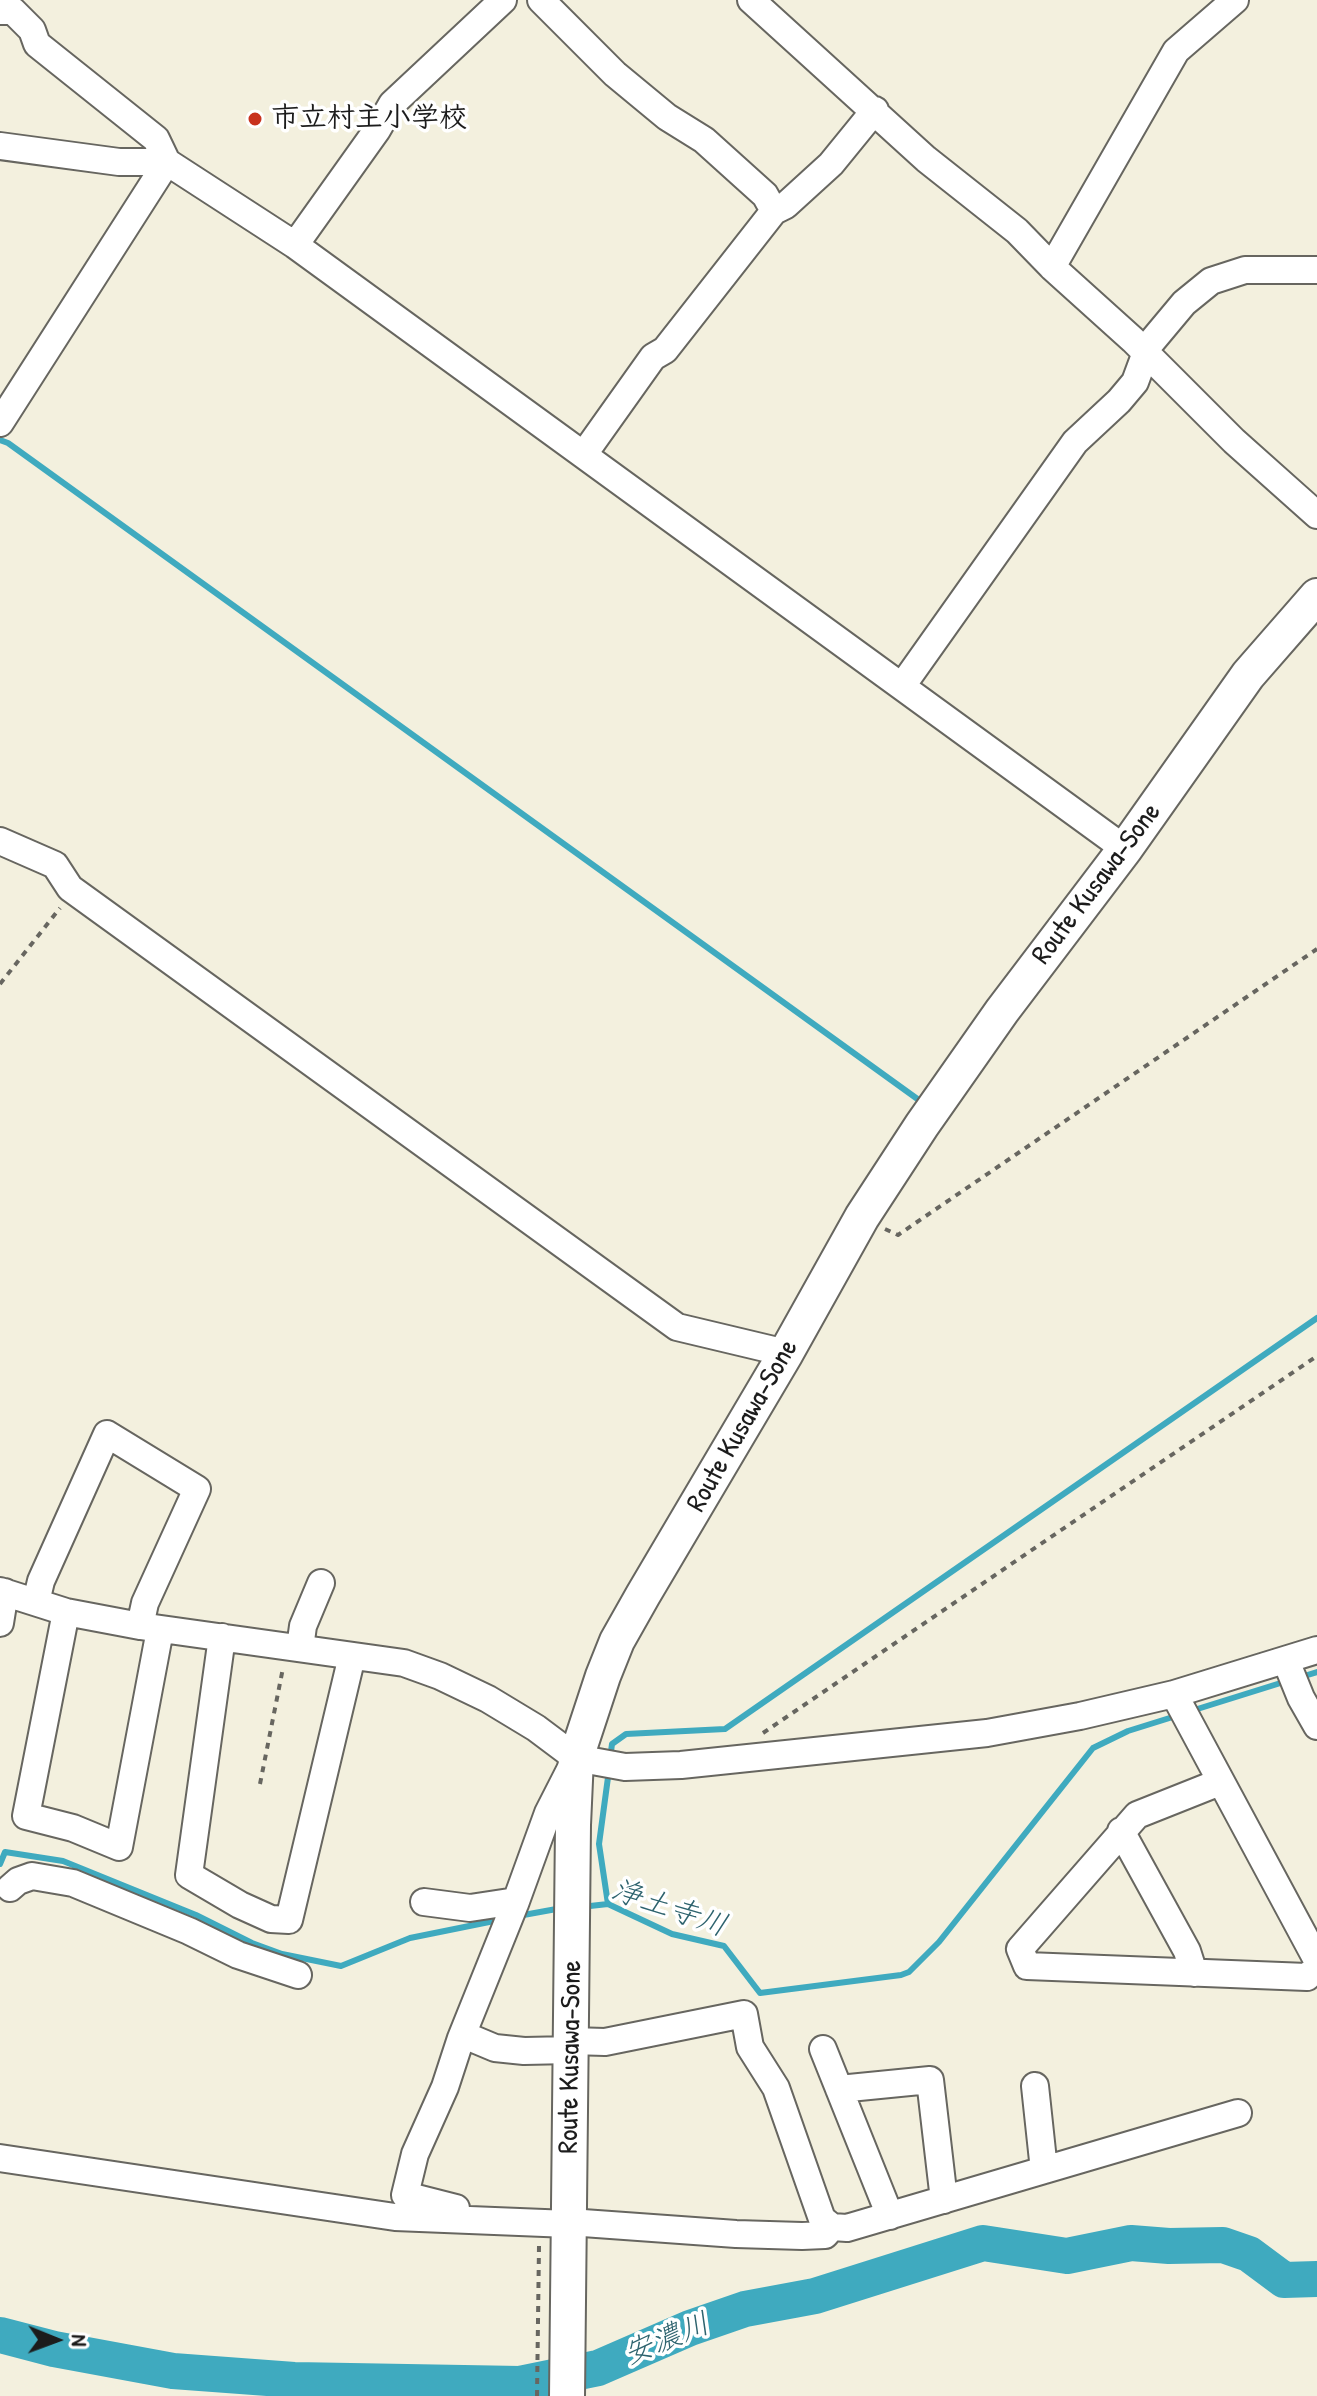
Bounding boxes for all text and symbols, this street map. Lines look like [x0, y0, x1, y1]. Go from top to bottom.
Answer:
place label: 市立村主小学校 [271, 102, 467, 136]
marker: 市立村主小学校 [246, 110, 264, 128]
street label: Route Kusawa-Sone [1025, 797, 1169, 971]
street label: Route Kusawa-Sone [680, 1334, 806, 1518]
water label: 浄土寺川 [606, 1872, 732, 1946]
street label: Route Kusawa-Sone [553, 1960, 589, 2154]
north arrow [16, 2300, 96, 2380]
water label: 安濃川 [619, 2306, 715, 2374]
text: N [65, 2334, 95, 2347]

